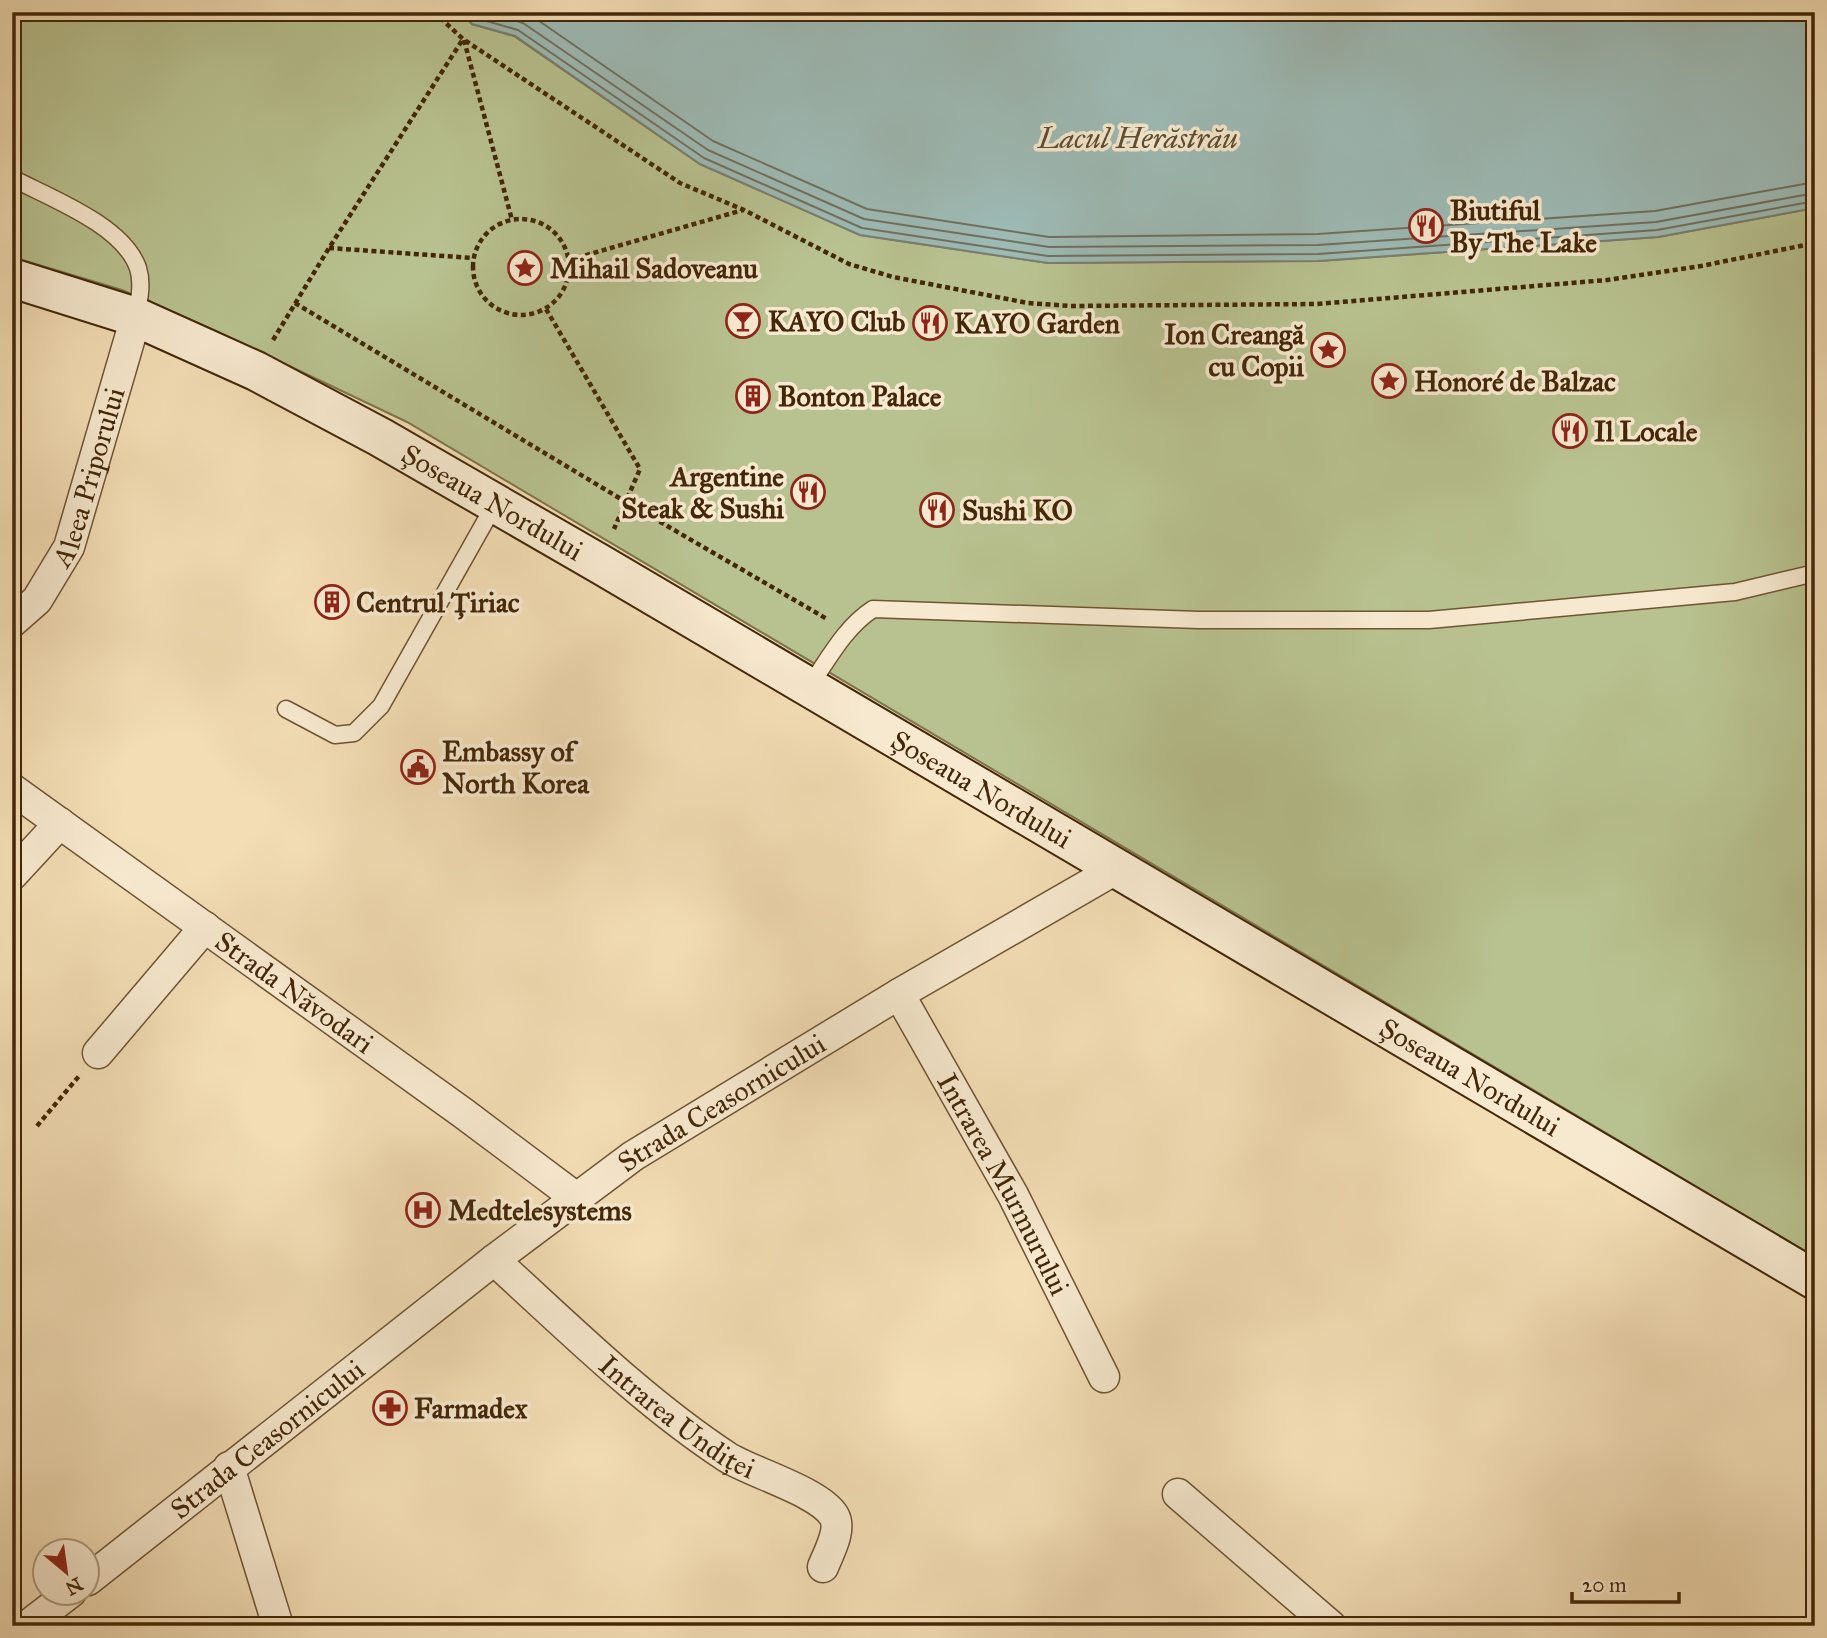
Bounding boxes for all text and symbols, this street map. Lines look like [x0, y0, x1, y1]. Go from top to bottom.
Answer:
water label: Lacul Herăstrău [1036, 120, 1238, 156]
place label: Biutiful By The Lake [1450, 193, 1597, 260]
restaurant icon: Biutiful By The Lake [1407, 207, 1445, 245]
place icon: Mihail Sadoveanu [506, 249, 544, 287]
place label: Mihail Sadoveanu [550, 251, 758, 286]
bar icon: KAYO Club [724, 302, 762, 340]
place label: KAYO Club [768, 304, 906, 339]
restaurant icon: KAYO Garden [911, 304, 949, 342]
place label: KAYO Garden [954, 306, 1120, 341]
place label: Ion Creangă cu Copii [1164, 317, 1305, 384]
place icon: Ion Creangă cu Copii [1309, 331, 1347, 369]
place icon: Honoré de Balzac [1370, 362, 1408, 400]
place label: Honoré de Balzac [1414, 364, 1616, 399]
building icon: Bonton Palace [734, 377, 772, 415]
place label: Bonton Palace [778, 379, 942, 414]
street label: Aleea Priporului [44, 383, 133, 574]
restaurant icon: Il Locale [1551, 412, 1589, 450]
place label: Il Locale [1594, 414, 1698, 449]
street label: Șoseaua Nordului [395, 436, 590, 569]
place label: Argentine Steak & Sushi [621, 459, 784, 526]
restaurant icon: Argentine Steak & Sushi [789, 473, 827, 511]
restaurant icon: Sushi KO [918, 491, 956, 529]
place label: Sushi KO [962, 493, 1073, 528]
building icon: Centrul Țiriac [313, 583, 351, 621]
place label: Centrul Țiriac [356, 585, 520, 620]
street label: Șoseaua Nordului [885, 722, 1078, 856]
place label: Embassy of North Korea [442, 734, 590, 801]
public building icon: Embassy of North Korea [399, 748, 437, 786]
street label: Strada Năvodari [208, 924, 381, 1061]
street label: Șoseaua Nordului [1373, 1010, 1567, 1144]
street label: Strada Ceasornicului [611, 1026, 832, 1180]
street label: Intrarea Murmurului [929, 1067, 1077, 1301]
hospital icon: Medtelesystems [404, 1191, 442, 1229]
place label: Medtelesystems [448, 1193, 632, 1228]
street label: Intrarea Undiței [592, 1348, 761, 1487]
street label: Strada Ceasornicului [163, 1352, 372, 1526]
pharmacy icon: Farmadex [371, 1389, 409, 1427]
place label: Farmadex [414, 1391, 528, 1426]
north arrow [32, 1536, 102, 1606]
scale bar [1572, 1561, 1678, 1605]
text: N [61, 1572, 87, 1600]
text: 20 m [1582, 1572, 1627, 1598]

